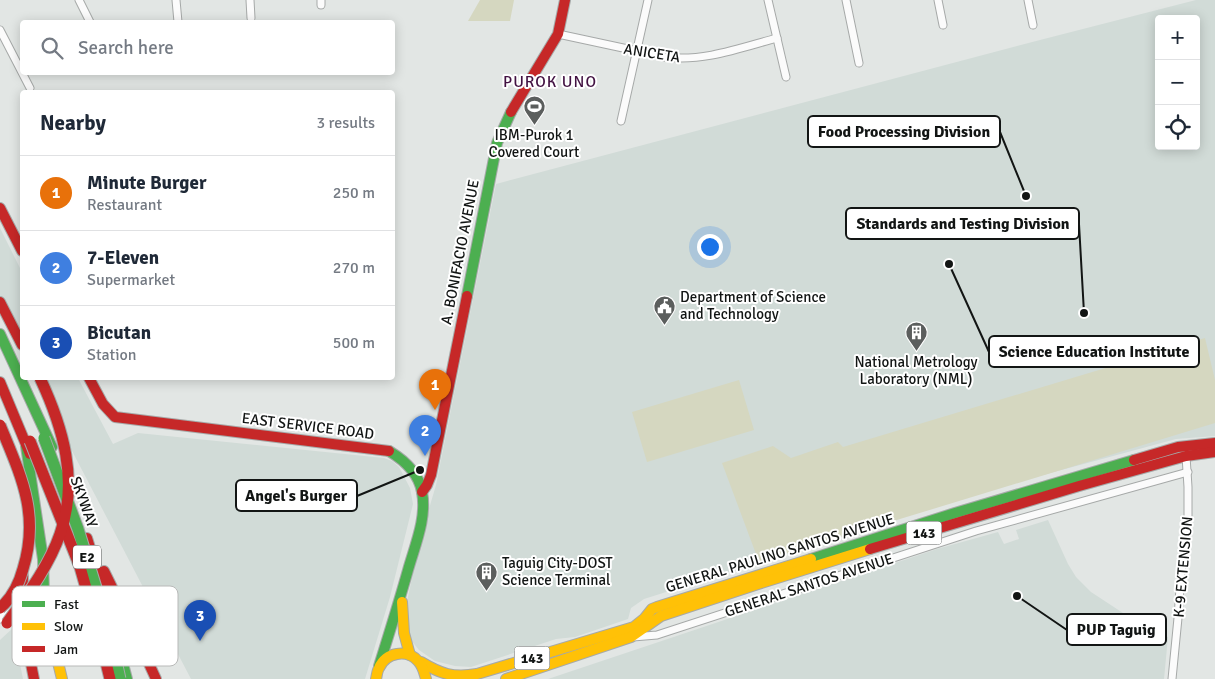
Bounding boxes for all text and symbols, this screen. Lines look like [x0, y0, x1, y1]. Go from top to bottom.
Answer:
map controls [1155, 15, 1200, 150]
button: + [1155, 15, 1200, 60]
search box [20, 20, 395, 75]
icon: search [38, 34, 66, 62]
text: Search here [78, 36, 174, 60]
street label: ANICETA [622, 40, 682, 66]
button: − [1155, 60, 1200, 105]
district label: PUROK UNO [503, 72, 597, 92]
sports icon: IBM-Purok 1 Covered Court [522, 95, 546, 126]
button: locate [1155, 105, 1200, 150]
text: Nearby [40, 110, 106, 136]
text: 3 results [316, 113, 375, 133]
callout: Food Processing Division [808, 116, 1000, 147]
text: Food Processing Division [818, 122, 990, 142]
place label: IBM-Purok 1 Covered Court [489, 126, 579, 161]
text: Minute Burger [87, 171, 207, 195]
street label: A. BONIFACIO AVENUE [437, 178, 483, 326]
text: 1 [52, 183, 60, 203]
text: 250 m [333, 183, 375, 203]
text: Restaurant [87, 195, 162, 215]
callout: Standards and Testing Division [846, 208, 1079, 239]
text: Standards and Testing Division [856, 214, 1070, 234]
your location [697, 234, 723, 260]
text: 7-Eleven [87, 246, 159, 270]
text: 2 [52, 258, 60, 278]
text: 270 m [333, 258, 375, 278]
text: Supermarket [87, 270, 175, 290]
place label: Department of Science and Technology [680, 288, 826, 323]
public building icon: Department of Science and Technology [652, 294, 676, 325]
text: Bicutan [87, 321, 151, 345]
building icon: National Metrology Laboratory (NML) [904, 321, 928, 352]
text: 3 [52, 333, 60, 353]
text: 500 m [333, 333, 375, 353]
callout: Science Education Institute [989, 336, 1199, 367]
text: Science Education Institute [999, 342, 1189, 362]
text: Station [87, 345, 137, 365]
place label: National Metrology Laboratory (NML) [854, 353, 978, 388]
pin: 1 [419, 369, 451, 410]
street label: EAST SERVICE ROAD [241, 409, 375, 443]
pin: 2 [409, 415, 441, 456]
street label: SKYWAY [66, 474, 102, 530]
callout: Angel's Burger [236, 480, 357, 511]
text: Angel's Burger [245, 486, 348, 506]
street label: GENERAL PAULINO SANTOS AVENUE [663, 510, 897, 596]
street label: K-9 EXTENSION [1170, 516, 1196, 618]
road number: 143 [906, 522, 942, 544]
road number: E2 [73, 546, 101, 568]
street label: GENERAL SANTOS AVENUE [722, 549, 896, 621]
place label: Taguig City-DOST Science Terminal [502, 554, 613, 589]
building icon: Taguig City-DOST Science Terminal [474, 560, 498, 591]
legend [12, 586, 178, 666]
text: Fast [54, 596, 79, 613]
pin: 3 [184, 600, 216, 641]
callout: PUP Taguig [1067, 614, 1166, 645]
text: Slow [54, 618, 83, 635]
text: PUP Taguig [1076, 620, 1156, 640]
text: Jam [54, 641, 78, 658]
road number: 143 [514, 646, 550, 670]

